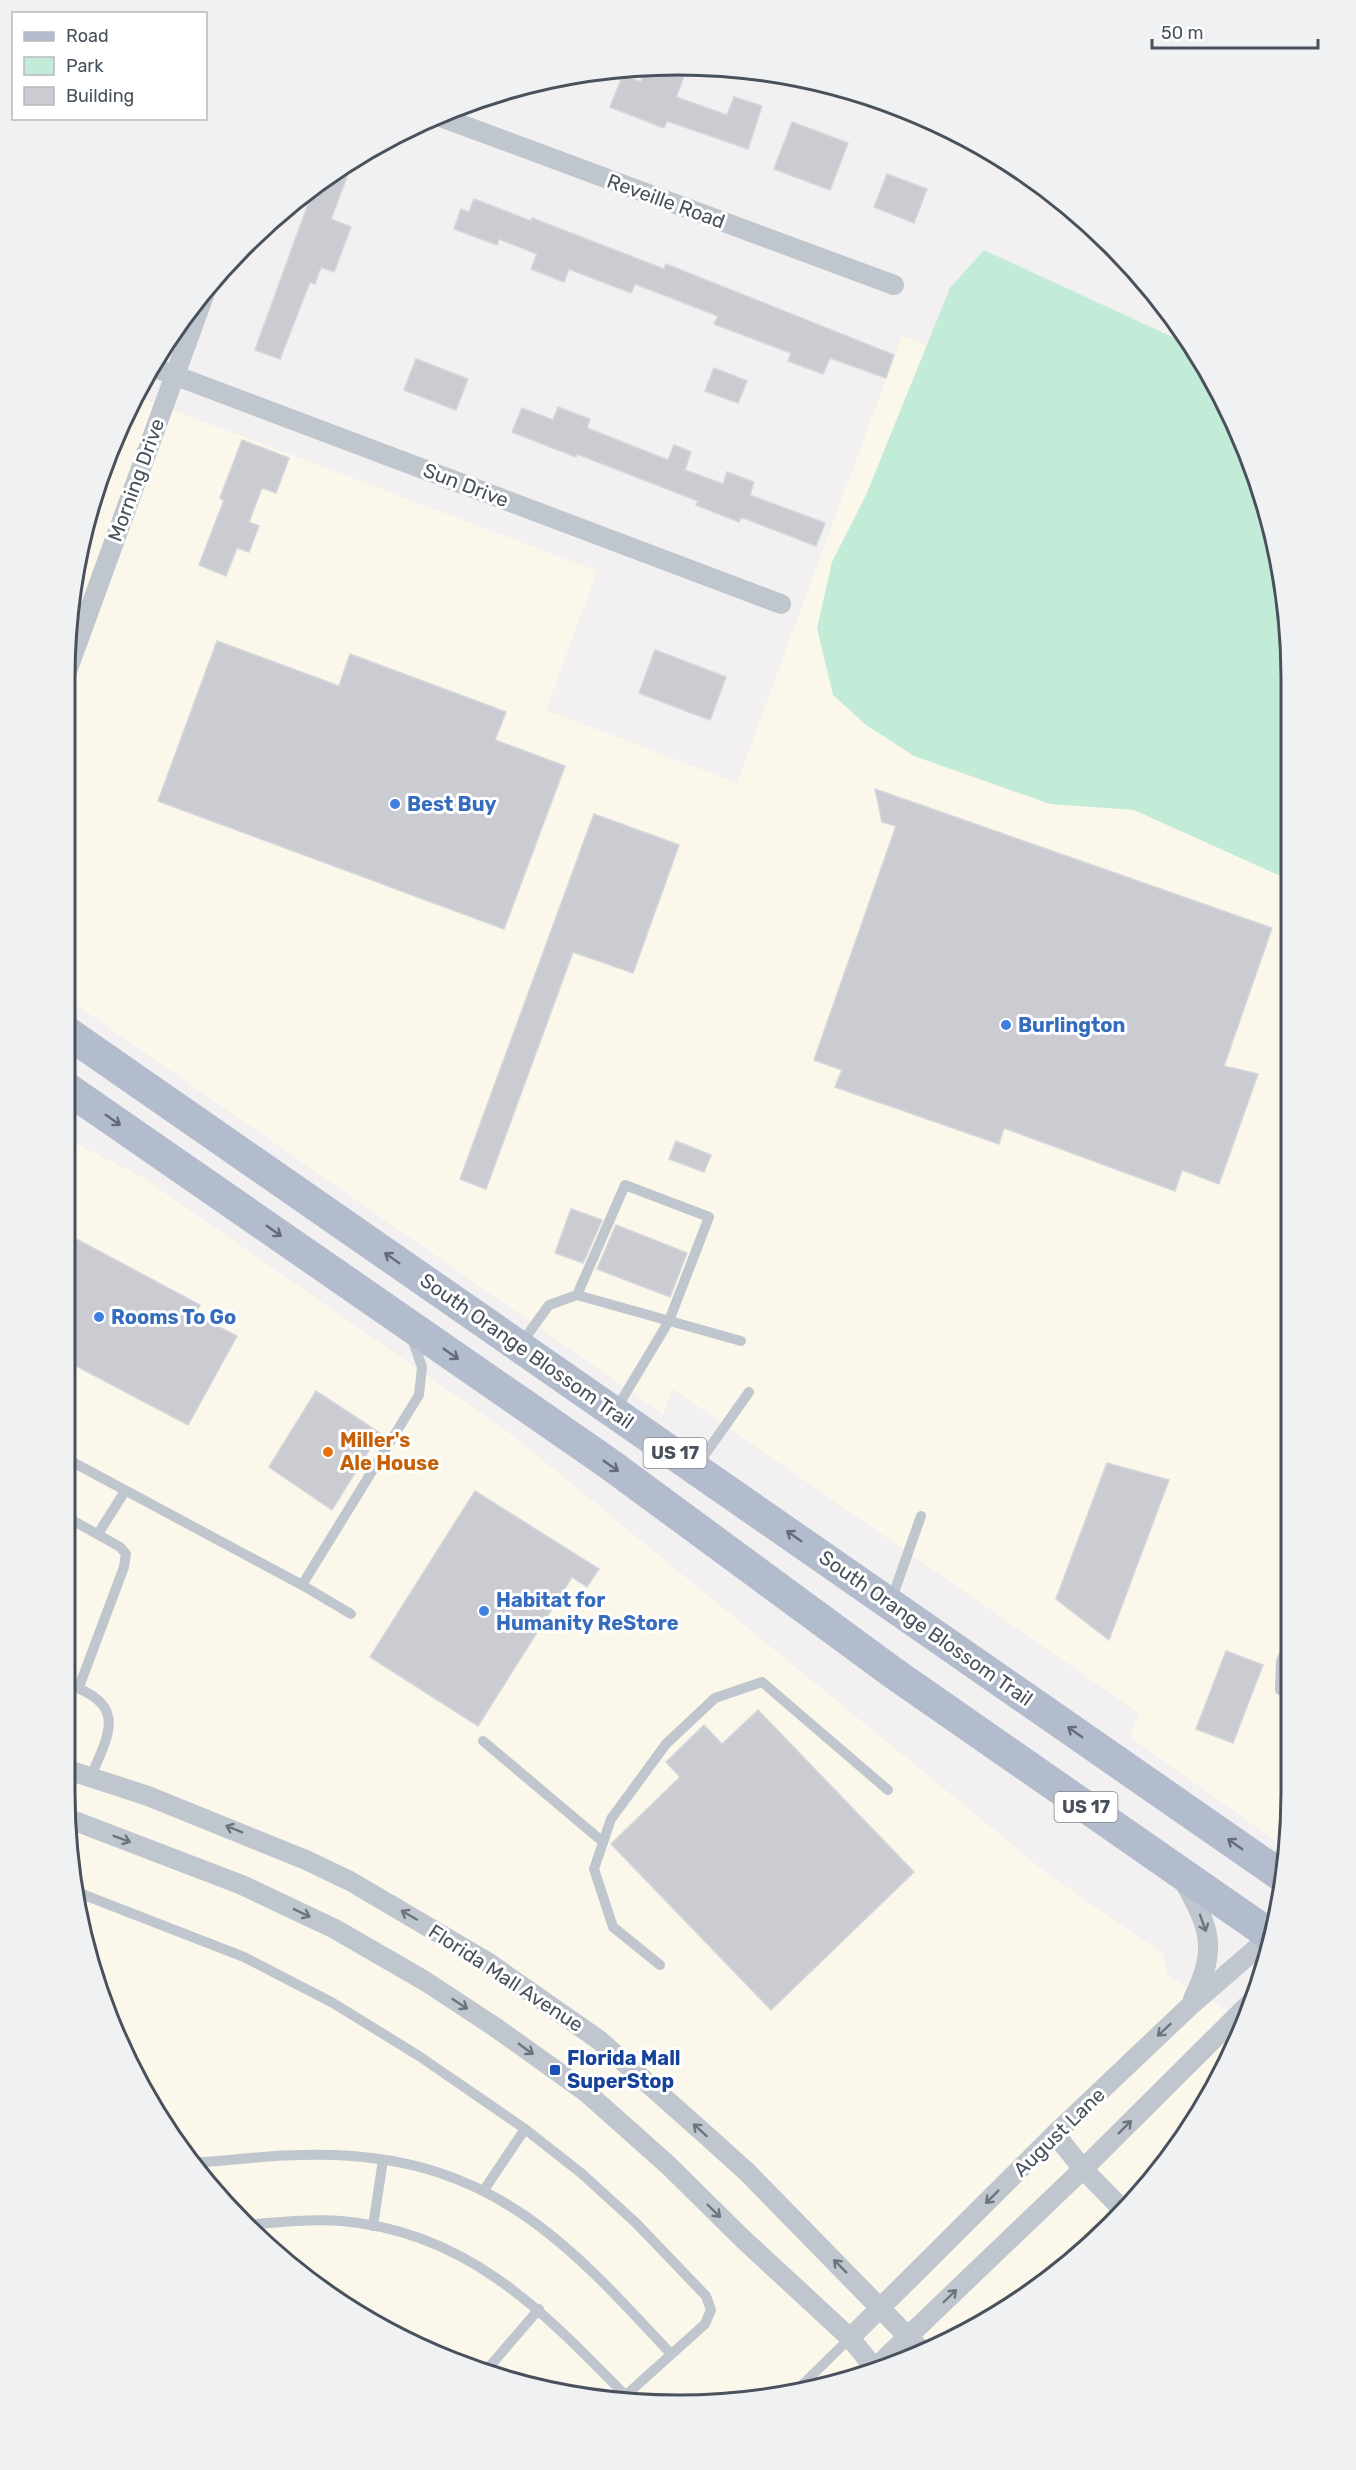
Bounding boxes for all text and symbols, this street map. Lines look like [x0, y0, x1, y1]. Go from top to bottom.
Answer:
legend [12, 12, 207, 120]
scale bar [1152, 12, 1318, 50]
text: 50 m [1161, 22, 1204, 44]
text: Road [66, 25, 109, 47]
text: Park [66, 55, 104, 77]
text: Building [66, 85, 134, 107]
street label: Reveille Road [604, 169, 728, 233]
street label: Morning Drive [103, 415, 169, 545]
street label: Sun Drive [420, 458, 512, 512]
place label: Best Buy [407, 792, 496, 816]
marker: Best Buy [388, 797, 402, 811]
place label: Burlington [1018, 1013, 1125, 1037]
marker: Burlington [999, 1018, 1013, 1032]
one-way arrow [105, 1114, 121, 1126]
one-way arrow [265, 1225, 281, 1237]
one-way arrow [385, 1252, 401, 1264]
street label: South Orange Blossom Trail [416, 1268, 638, 1434]
place label: Rooms To Go [111, 1305, 236, 1329]
marker: Rooms To Go [92, 1310, 106, 1324]
one-way arrow [443, 1348, 459, 1360]
place label: Miller's Ale House [340, 1428, 439, 1475]
road number: US 17 [644, 1438, 706, 1468]
marker: Miller's Ale House [321, 1445, 335, 1459]
one-way arrow [602, 1460, 619, 1472]
one-way arrow [787, 1530, 803, 1543]
street label: South Orange Blossom Trail [815, 1545, 1037, 1711]
place label: Habitat for Humanity ReStore [496, 1588, 679, 1635]
marker: Habitat for Humanity ReStore [477, 1604, 491, 1618]
one-way arrow [1067, 1726, 1083, 1738]
road number: US 17 [1054, 1792, 1118, 1822]
one-way arrow [225, 1823, 244, 1834]
one-way arrow [112, 1834, 130, 1845]
one-way arrow [1227, 1838, 1243, 1850]
one-way arrow [292, 1908, 310, 1920]
one-way arrow [401, 1909, 418, 1921]
one-way arrow [1198, 1913, 1209, 1932]
street label: Florida Mall Avenue [424, 1919, 588, 2037]
one-way arrow [451, 1998, 468, 2010]
one-way arrow [1157, 2023, 1172, 2037]
one-way arrow [518, 2043, 534, 2055]
place label: Florida Mall SuperStop [567, 2046, 681, 2093]
marker: Florida Mall SuperStop [548, 2063, 562, 2077]
street label: August Lane [1008, 2082, 1110, 2182]
one-way arrow [1117, 2120, 1132, 2135]
one-way arrow [693, 2123, 708, 2137]
one-way arrow [984, 2190, 999, 2205]
one-way arrow [707, 2203, 722, 2218]
one-way arrow [832, 2258, 847, 2273]
one-way arrow [942, 2288, 957, 2303]

